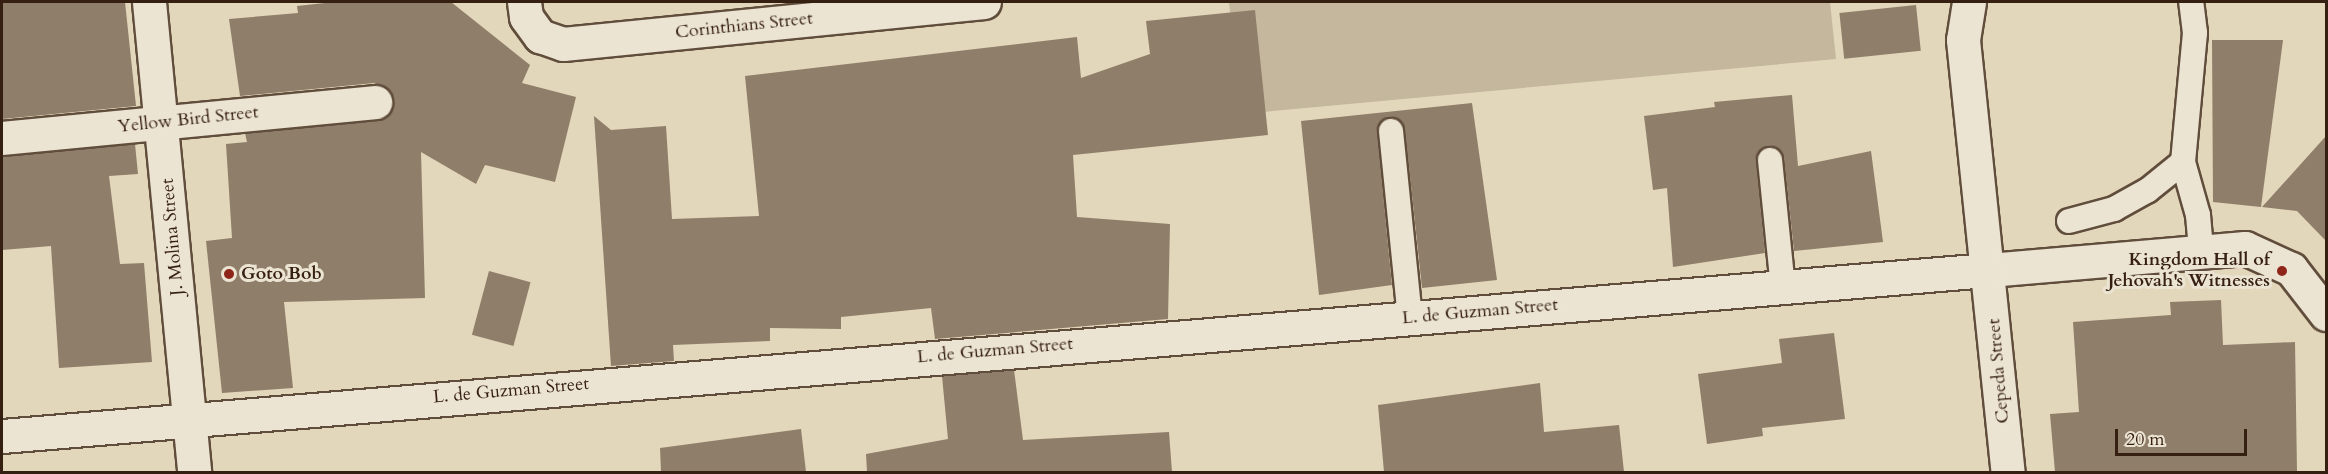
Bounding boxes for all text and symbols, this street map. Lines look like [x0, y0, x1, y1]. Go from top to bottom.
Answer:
street label: Corinthians Street [674, 8, 814, 44]
street label: Yellow Bird Street [117, 102, 259, 138]
street label: J. Molina Street [157, 177, 189, 297]
place label: Kingdom Hall of Jehovah's Witnesses [2108, 250, 2270, 292]
place label: Goto Bob [241, 263, 322, 285]
marker: Kingdom Hall of Jehovah's Witnesses [2275, 264, 2289, 278]
marker: Goto Bob [222, 267, 236, 281]
street label: L. de Guzman Street [1401, 294, 1559, 330]
street label: Cepeda Street [1984, 318, 2014, 424]
street label: L. de Guzman Street [916, 333, 1074, 369]
street label: L. de Guzman Street [432, 373, 590, 409]
scale bar [2118, 417, 2250, 455]
text: 20 m [2126, 427, 2165, 452]

